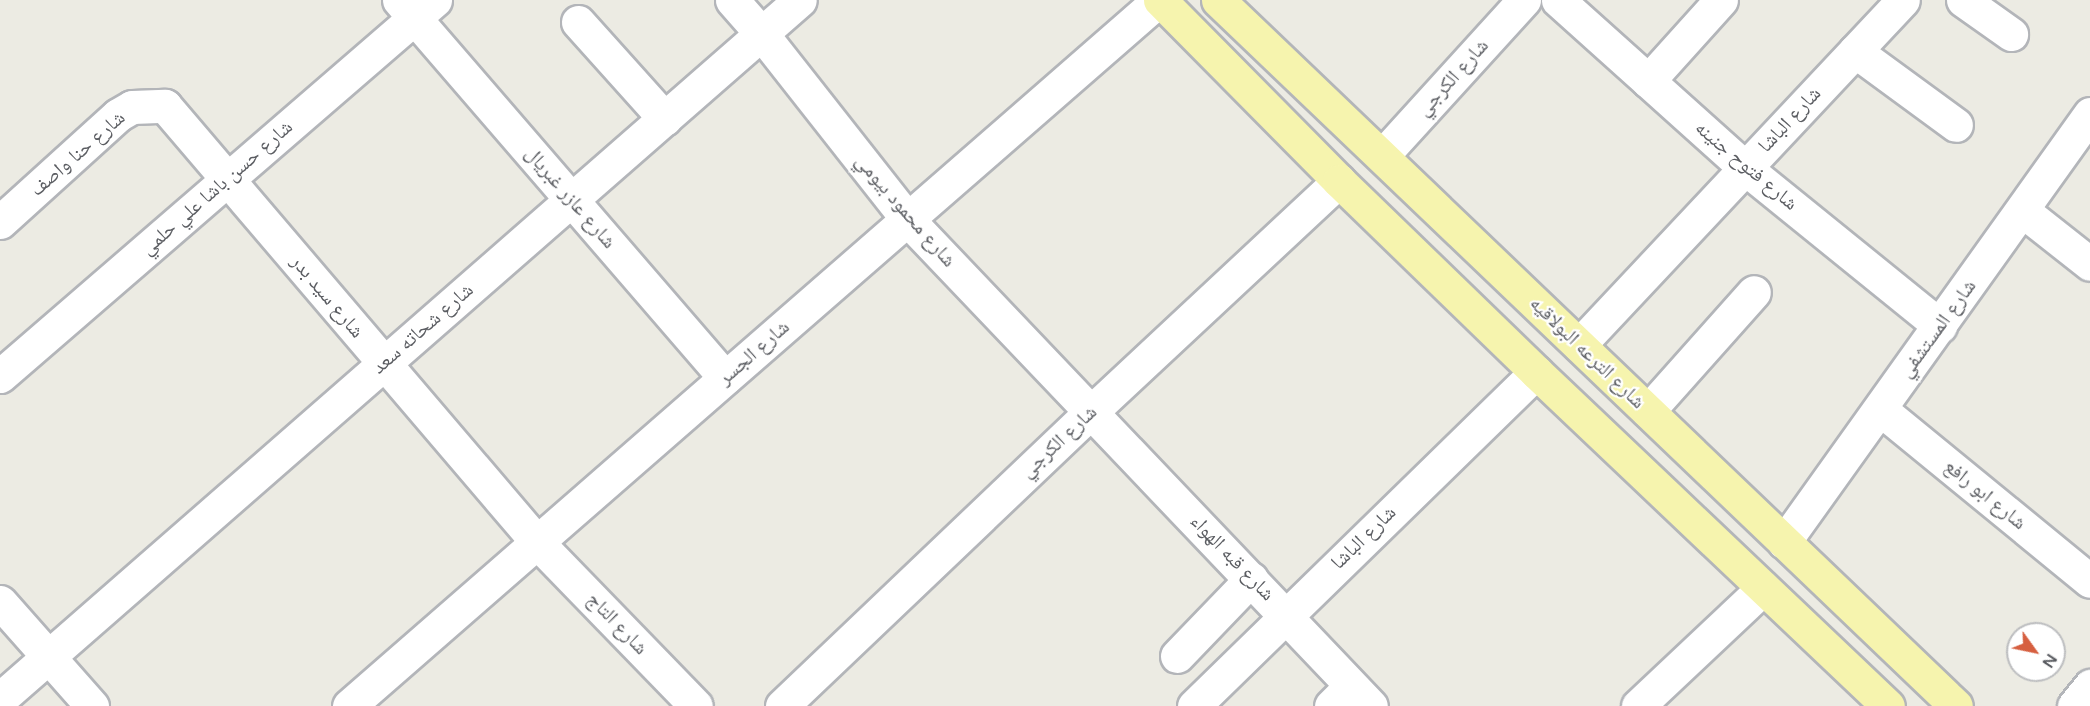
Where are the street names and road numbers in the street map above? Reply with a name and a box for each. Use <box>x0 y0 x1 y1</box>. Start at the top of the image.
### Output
street label: شارع الكرجي <box>1412 34 1494 122</box>
street label: شارع الباشا <box>1753 82 1827 158</box>
street label: شارع حنا واصف <box>26 106 130 202</box>
street label: شارع حسن باشا علي حلمي <box>136 115 298 261</box>
street label: شارع فتوح جنينه <box>1690 116 1802 216</box>
street label: شارع عازر غبريال <box>519 142 621 254</box>
street label: شارع محمود بيومي <box>849 150 961 272</box>
street label: شارع سيد بدر <box>285 251 369 343</box>
street label: شارع المستشفي <box>1894 275 1982 383</box>
street label: شارع شحاته سعد <box>367 278 479 380</box>
street label: شارع الترعه البولاقيه <box>1524 292 1650 414</box>
street label: شارع الجسر <box>713 315 795 391</box>
street label: شارع الكرجي <box>1016 401 1102 483</box>
street label: شارع ابو رافع <box>1939 455 2031 535</box>
street label: شارع الباشا <box>1326 501 1402 575</box>
street label: شارع قبه الهواء <box>1185 510 1279 606</box>
street label: شارع التاج <box>582 588 652 660</box>

